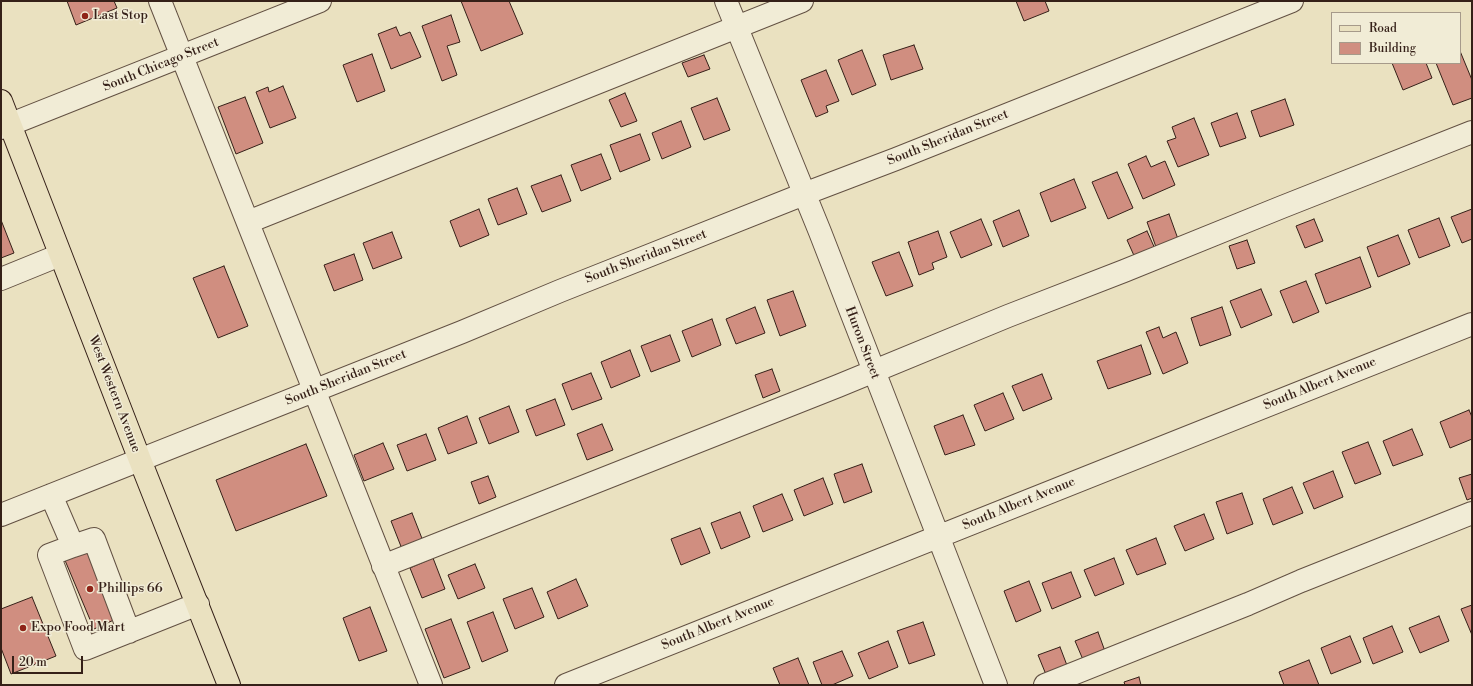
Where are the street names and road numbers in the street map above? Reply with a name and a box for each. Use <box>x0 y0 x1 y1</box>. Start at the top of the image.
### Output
street label: South Chicago Street <box>101 35 221 95</box>
street label: South Sheridan Street <box>885 107 1011 169</box>
street label: South Sheridan Street <box>583 227 709 287</box>
street label: Huron Street <box>841 305 883 381</box>
street label: West Western Avenue <box>84 333 144 455</box>
street label: South Sheridan Street <box>283 347 409 409</box>
street label: South Albert Avenue <box>1261 354 1379 414</box>
street label: South Albert Avenue <box>960 474 1078 534</box>
street label: South Albert Avenue <box>659 594 777 654</box>

